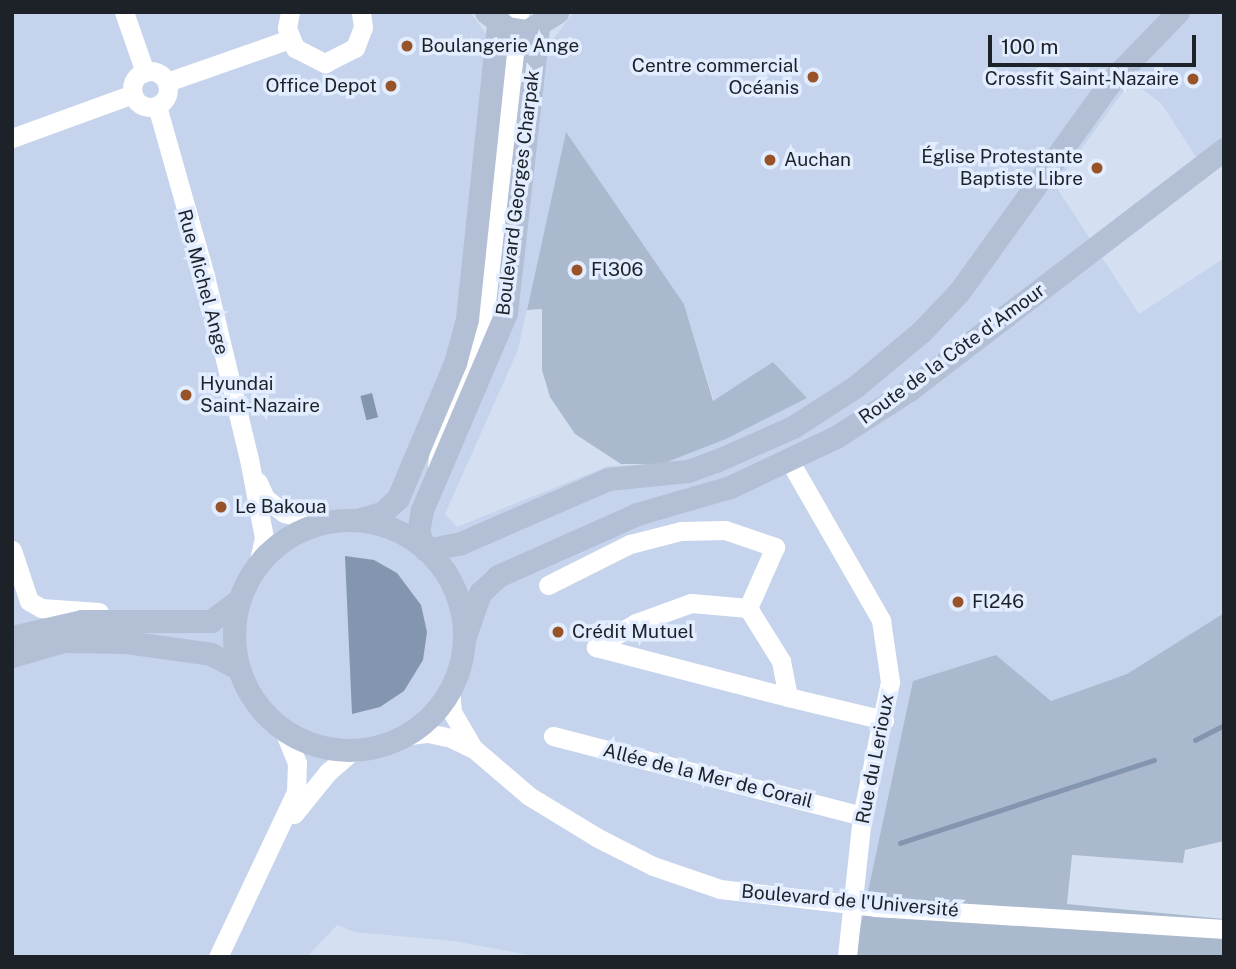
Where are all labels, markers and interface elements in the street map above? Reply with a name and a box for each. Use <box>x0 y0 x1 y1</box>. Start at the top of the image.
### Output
scale bar <box>991 21 1199 65</box>
text: 100 m <box>1001 34 1058 59</box>
place label: Boulangerie Ange <box>421 35 579 57</box>
marker: Boulangerie Ange <box>399 38 415 54</box>
place label: Centre commercial Océanis <box>632 55 799 99</box>
place label: Crossfit Saint-Nazaire <box>985 68 1179 90</box>
street label: Boulevard Georges Charpak <box>492 69 544 317</box>
marker: Centre commercial Océanis <box>805 69 821 85</box>
marker: Crossfit Saint-Nazaire <box>1185 71 1201 87</box>
place label: Office Depot <box>265 75 377 97</box>
marker: Office Depot <box>383 78 399 94</box>
place label: Église Protestante Baptiste Libre <box>921 146 1083 190</box>
place label: Auchan <box>784 149 851 171</box>
marker: Auchan <box>762 152 778 168</box>
marker: Église Protestante Baptiste Libre <box>1089 160 1105 176</box>
street label: Rue Michel Ange <box>173 207 233 357</box>
place label: Fl306 <box>591 259 643 281</box>
marker: Fl306 <box>569 262 585 278</box>
street label: Route de la Côte d'Amour <box>854 279 1050 429</box>
place label: Hyundai Saint-Nazaire <box>200 373 320 417</box>
marker: Hyundai Saint-Nazaire <box>178 387 194 403</box>
place label: Le Bakoua <box>235 496 327 518</box>
marker: Le Bakoua <box>213 499 229 515</box>
place label: Fl246 <box>972 591 1024 613</box>
marker: Fl246 <box>950 594 966 610</box>
place label: Crédit Mutuel <box>572 621 694 643</box>
marker: Crédit Mutuel <box>550 624 566 640</box>
street label: Rue du Lerioux <box>851 692 899 826</box>
street label: Allée de la Mer de Corail <box>600 739 816 813</box>
street label: Boulevard de l'Université <box>740 880 960 922</box>

